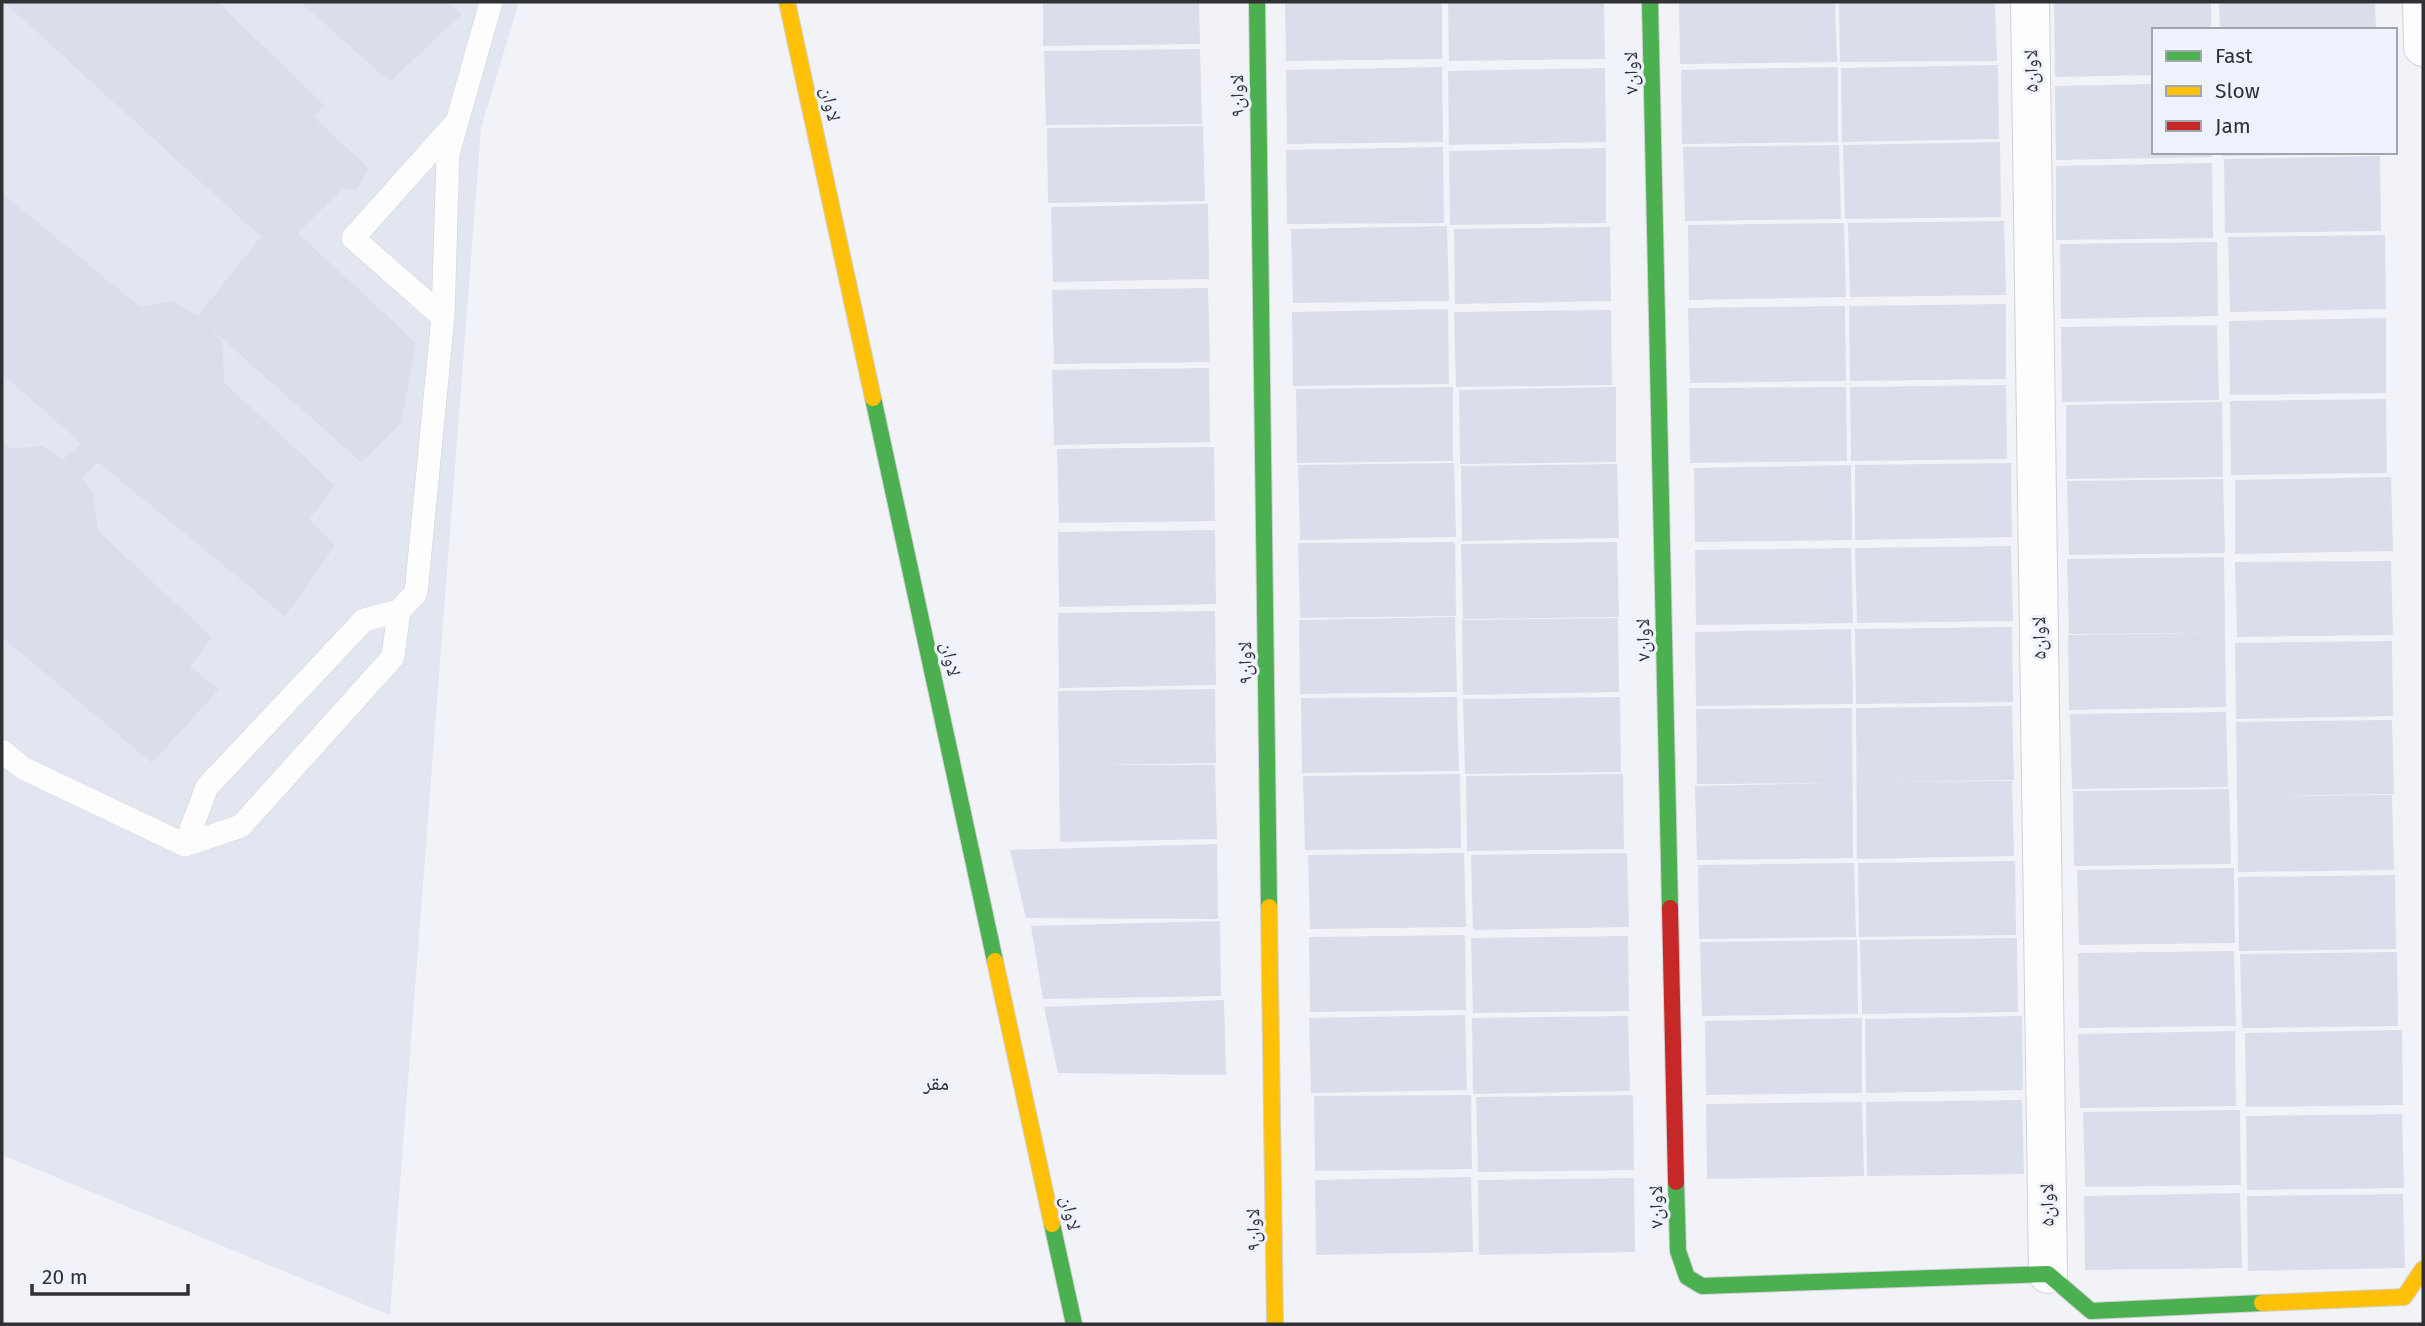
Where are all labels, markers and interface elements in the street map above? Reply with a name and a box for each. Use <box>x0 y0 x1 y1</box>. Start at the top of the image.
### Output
legend <box>2152 28 2397 154</box>
text: Fast <box>2215 43 2253 69</box>
street label: ۵لاوان <box>2019 49 2043 93</box>
street label: ۷لاوان <box>1619 51 1643 95</box>
street label: ۹لاوان <box>1225 74 1249 118</box>
text: Slow <box>2215 78 2260 104</box>
street label: لاوان <box>816 85 846 123</box>
text: Jam <box>2215 113 2251 139</box>
street label: ۵لاوان <box>2027 616 2051 660</box>
street label: ۷لاوان <box>1631 618 1655 662</box>
street label: لاوان <box>936 640 966 678</box>
street label: ۹لاوان <box>1233 641 1257 685</box>
district label: مقر <box>922 1070 949 1096</box>
street label: ۵لاوان <box>2035 1183 2059 1227</box>
street label: ۷لاوان <box>1644 1185 1668 1229</box>
street label: لاوان <box>1056 1194 1086 1232</box>
street label: ۹لاوان <box>1241 1208 1265 1252</box>
scale bar <box>32 1252 187 1296</box>
text: 20 m <box>42 1264 88 1290</box>

